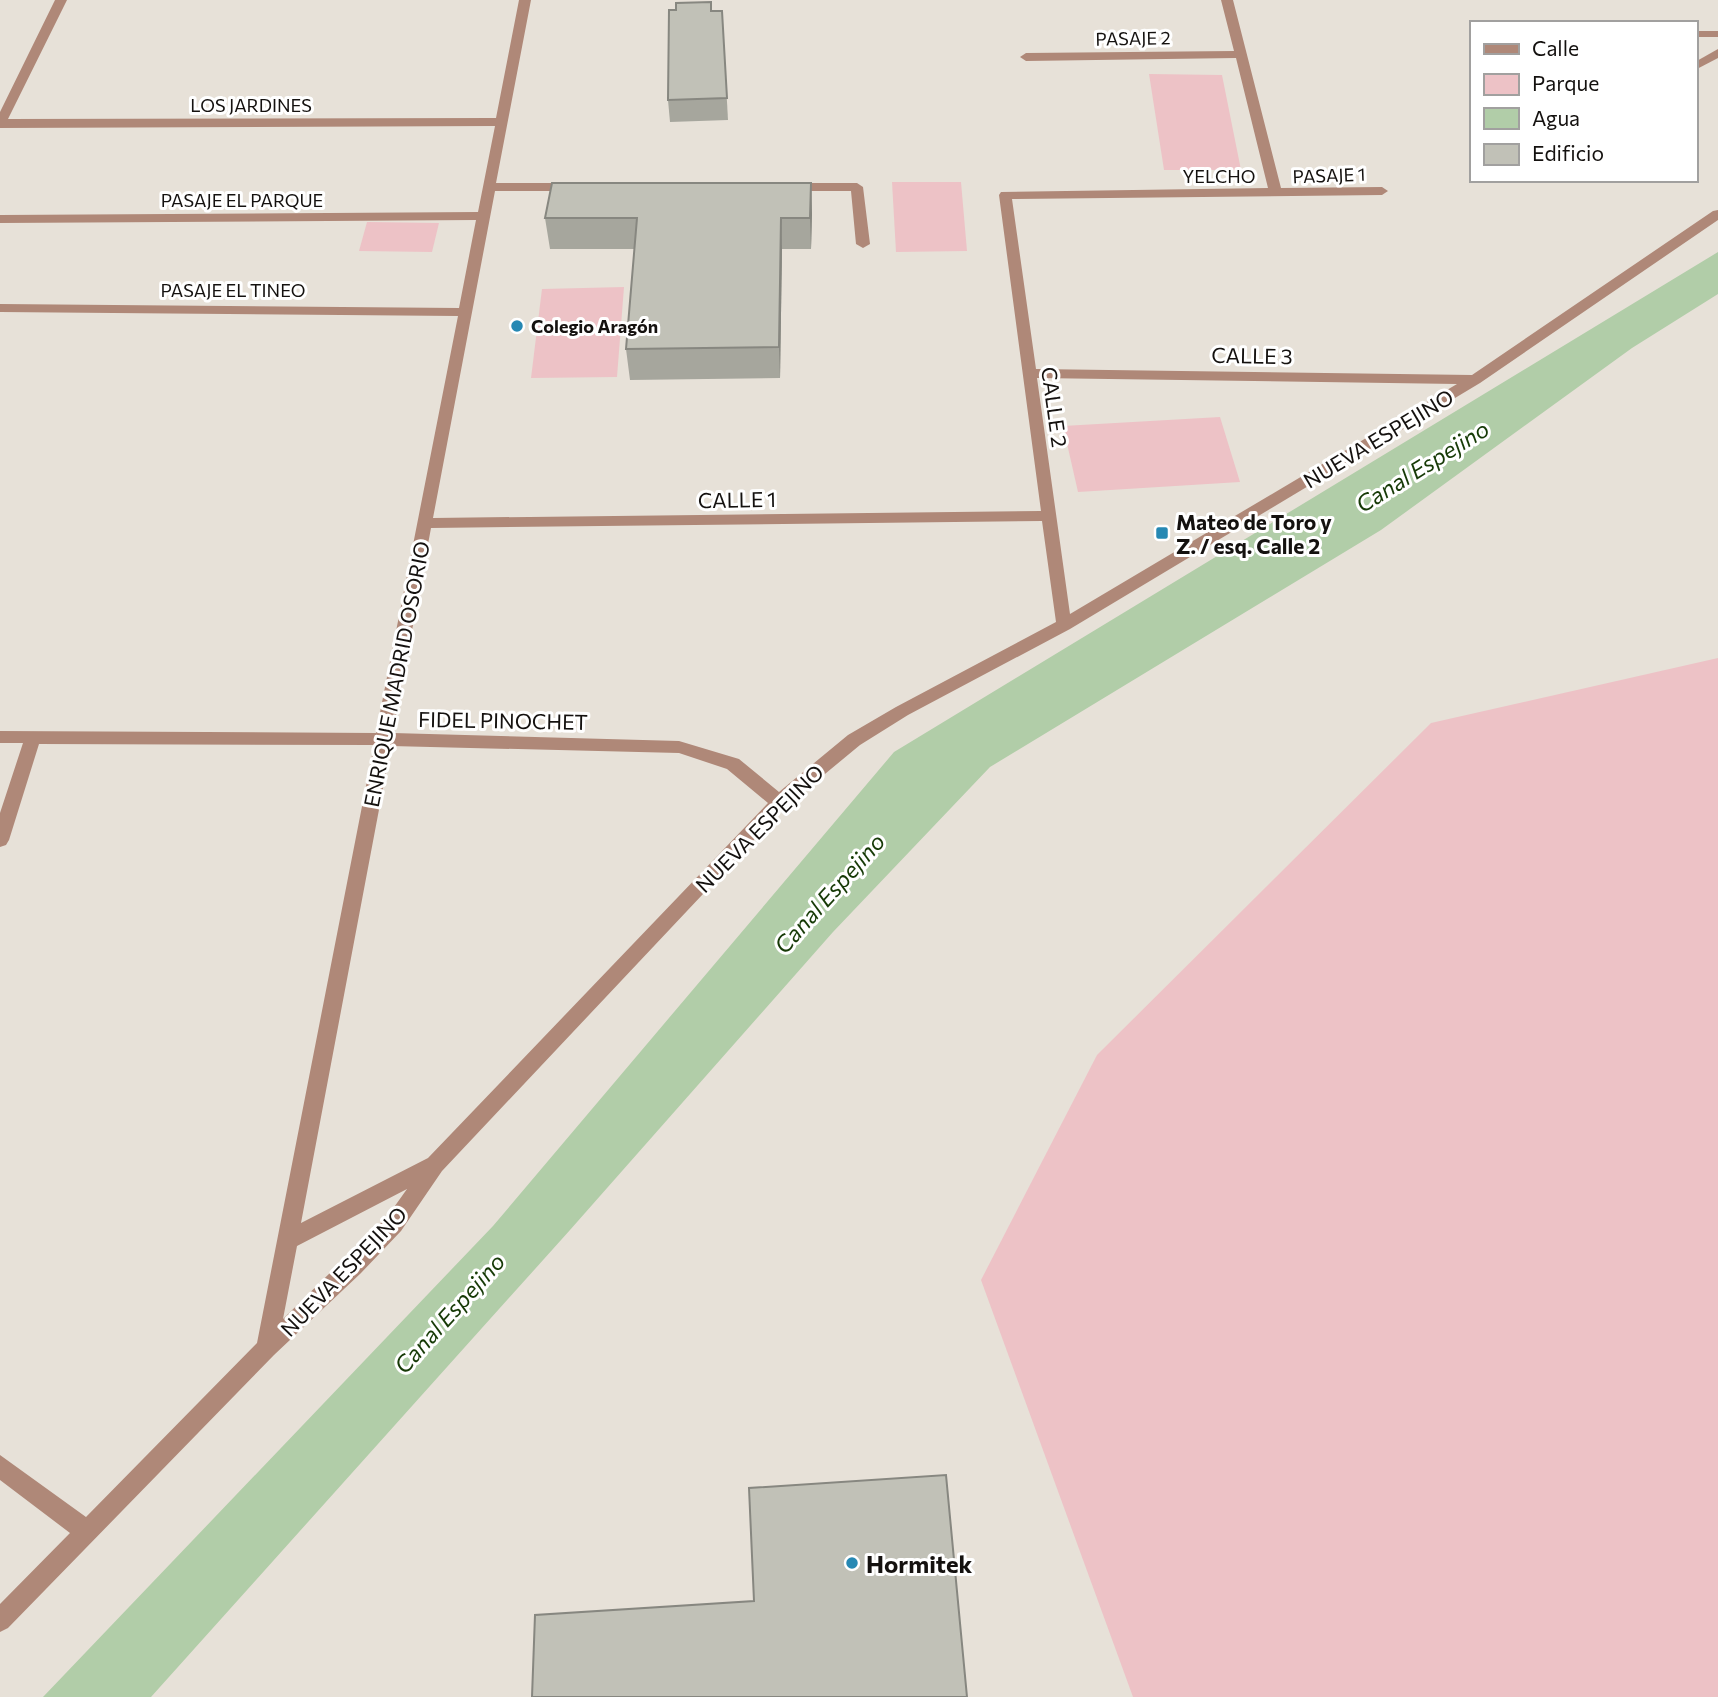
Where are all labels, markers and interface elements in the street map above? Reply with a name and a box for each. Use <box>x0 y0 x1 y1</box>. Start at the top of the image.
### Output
legend <box>1470 21 1697 182</box>
street label: PASAJE 2 <box>1095 26 1171 50</box>
text: Calle <box>1532 35 1579 60</box>
text: Parque <box>1532 70 1599 95</box>
street label: LOS JARDINES <box>190 94 312 116</box>
text: Agua <box>1532 105 1580 130</box>
text: Edificio <box>1532 140 1604 165</box>
street label: PASAJE 1 <box>1292 163 1366 187</box>
street label: YELCHO <box>1183 165 1255 187</box>
street label: PASAJE EL PARQUE <box>161 189 323 211</box>
street label: PASAJE EL TINEO <box>160 279 306 301</box>
place label: Colegio Aragón <box>531 315 658 337</box>
marker: Colegio Aragón <box>509 318 525 334</box>
street label: CALLE 3 <box>1211 342 1293 368</box>
street label: CALLE 2 <box>1037 365 1073 449</box>
street label: NUEVA ESPEJINO <box>1299 383 1457 493</box>
water label: Canal Espejino <box>1350 414 1494 518</box>
street label: CALLE 1 <box>698 486 776 512</box>
place label: Mateo de Toro y Z. / esq. Calle 2 <box>1176 509 1332 558</box>
marker: Mateo de Toro y Z. / esq. Calle 2 <box>1154 525 1170 541</box>
street label: ENRIQUE MADRID OSORIO <box>358 539 434 809</box>
street label: FIDEL PINOCHET <box>418 706 588 734</box>
street label: NUEVA ESPEJINO <box>690 759 828 897</box>
water label: Canal Espejino <box>768 827 890 959</box>
street label: NUEVA ESPEJINO <box>275 1201 411 1341</box>
water label: Canal Espejino <box>388 1247 510 1379</box>
place label: Hormitek <box>866 1549 973 1578</box>
marker: Hormitek <box>844 1555 860 1571</box>

